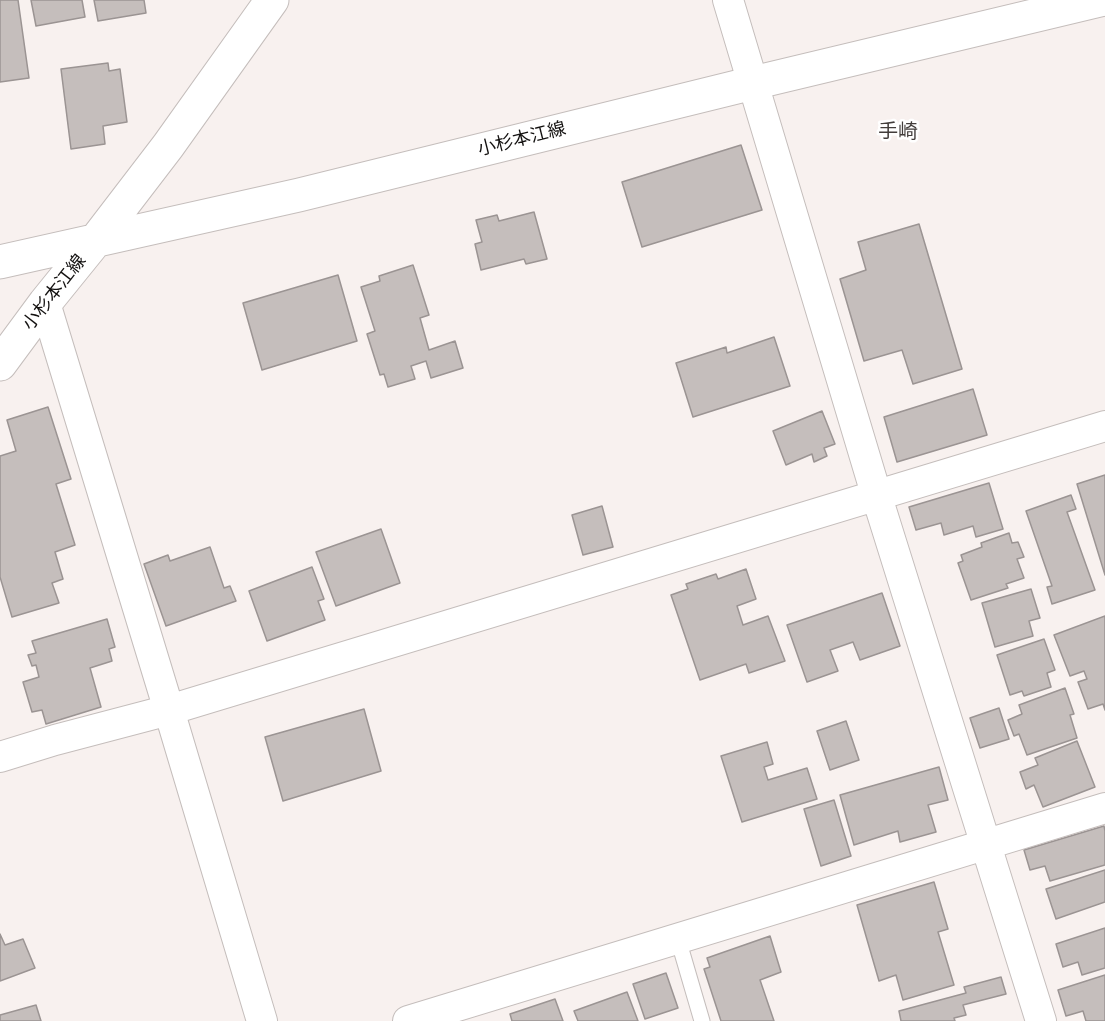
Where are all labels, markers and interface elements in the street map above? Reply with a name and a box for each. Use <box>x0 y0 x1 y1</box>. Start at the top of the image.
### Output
street label: 小杉本江線 <box>476 119 568 161</box>
district label: 手崎 <box>878 121 918 145</box>
street label: 小杉本江線 <box>19 251 91 335</box>

